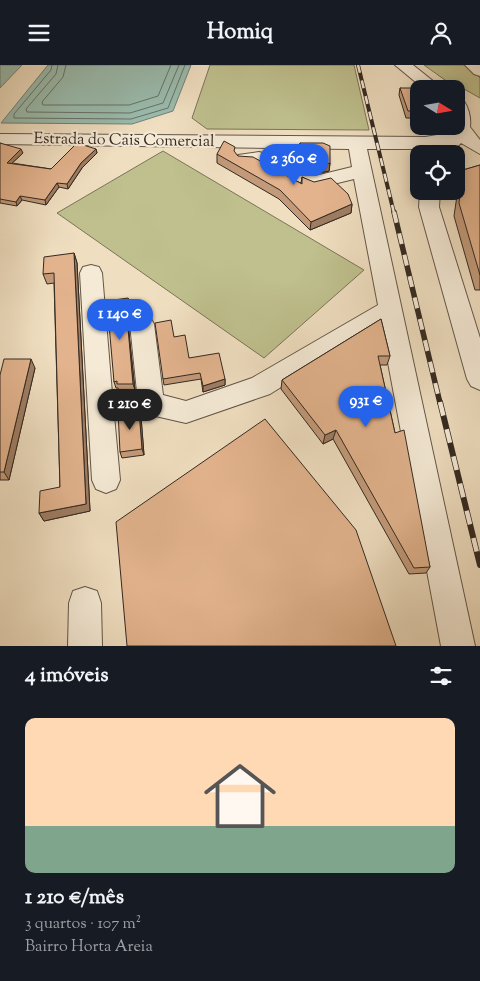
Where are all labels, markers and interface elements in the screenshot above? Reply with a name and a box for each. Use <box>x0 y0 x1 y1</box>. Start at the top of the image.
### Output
text: Homiq <box>207 17 273 49</box>
icon: menu <box>25 19 53 47</box>
icon: person <box>427 19 455 47</box>
north arrow <box>410 80 465 135</box>
map controls <box>410 80 465 200</box>
street label: Estrada do Cais Comercial <box>33 128 215 154</box>
pin: 2 360 € <box>248 143 340 186</box>
button: locate <box>410 145 465 200</box>
text: 2 360 € <box>271 148 317 171</box>
pin: 1 140 € <box>74 299 166 341</box>
text: 1 140 € <box>98 303 142 326</box>
pin: 931 € <box>331 385 401 428</box>
pin: 1 210 € <box>84 389 176 431</box>
text: 931 € <box>350 390 382 413</box>
text: 1 210 € <box>108 393 152 416</box>
text: 4 imóveis <box>25 661 108 691</box>
icon: filters <box>427 662 455 690</box>
icon: home <box>195 751 285 841</box>
text: 1 210 €/mês <box>25 883 124 913</box>
text: 3 quartos · 107 m² <box>25 913 141 936</box>
text: Bairro Horta Areia <box>25 936 153 959</box>

